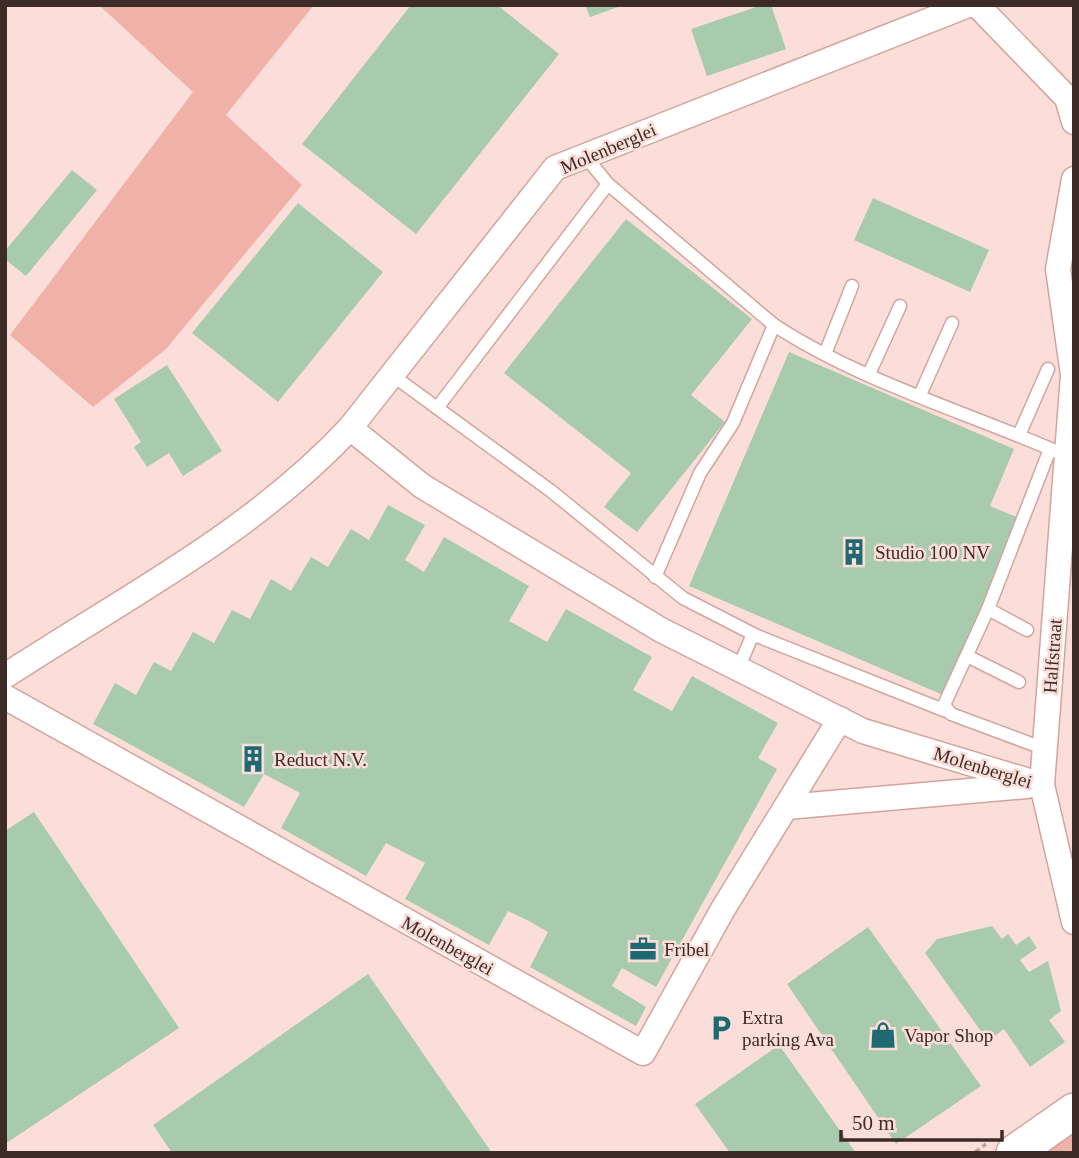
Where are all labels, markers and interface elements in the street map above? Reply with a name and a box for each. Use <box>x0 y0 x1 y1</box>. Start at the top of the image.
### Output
street label: Molenberglei <box>557 119 659 178</box>
building icon: Studio 100 NV <box>839 537 869 567</box>
place label: Studio 100 NV <box>875 542 990 563</box>
street label: Halfstraat <box>1039 617 1066 694</box>
street label: Molenberglei <box>931 743 1035 792</box>
building icon: Reduct N.V. <box>238 744 268 774</box>
place label: Reduct N.V. <box>274 749 367 770</box>
street label: Molenberglei <box>398 912 497 979</box>
office icon: Fribel <box>628 934 658 964</box>
place label: Fribel <box>664 939 709 960</box>
place label: Extra parking Ava <box>742 1007 835 1050</box>
parking icon: Extra parking Ava <box>706 1013 736 1043</box>
shop icon: Vapor Shop <box>868 1020 898 1050</box>
place label: Vapor Shop <box>904 1025 993 1046</box>
scale bar <box>841 1098 1002 1142</box>
text: 50 m <box>852 1111 895 1135</box>

